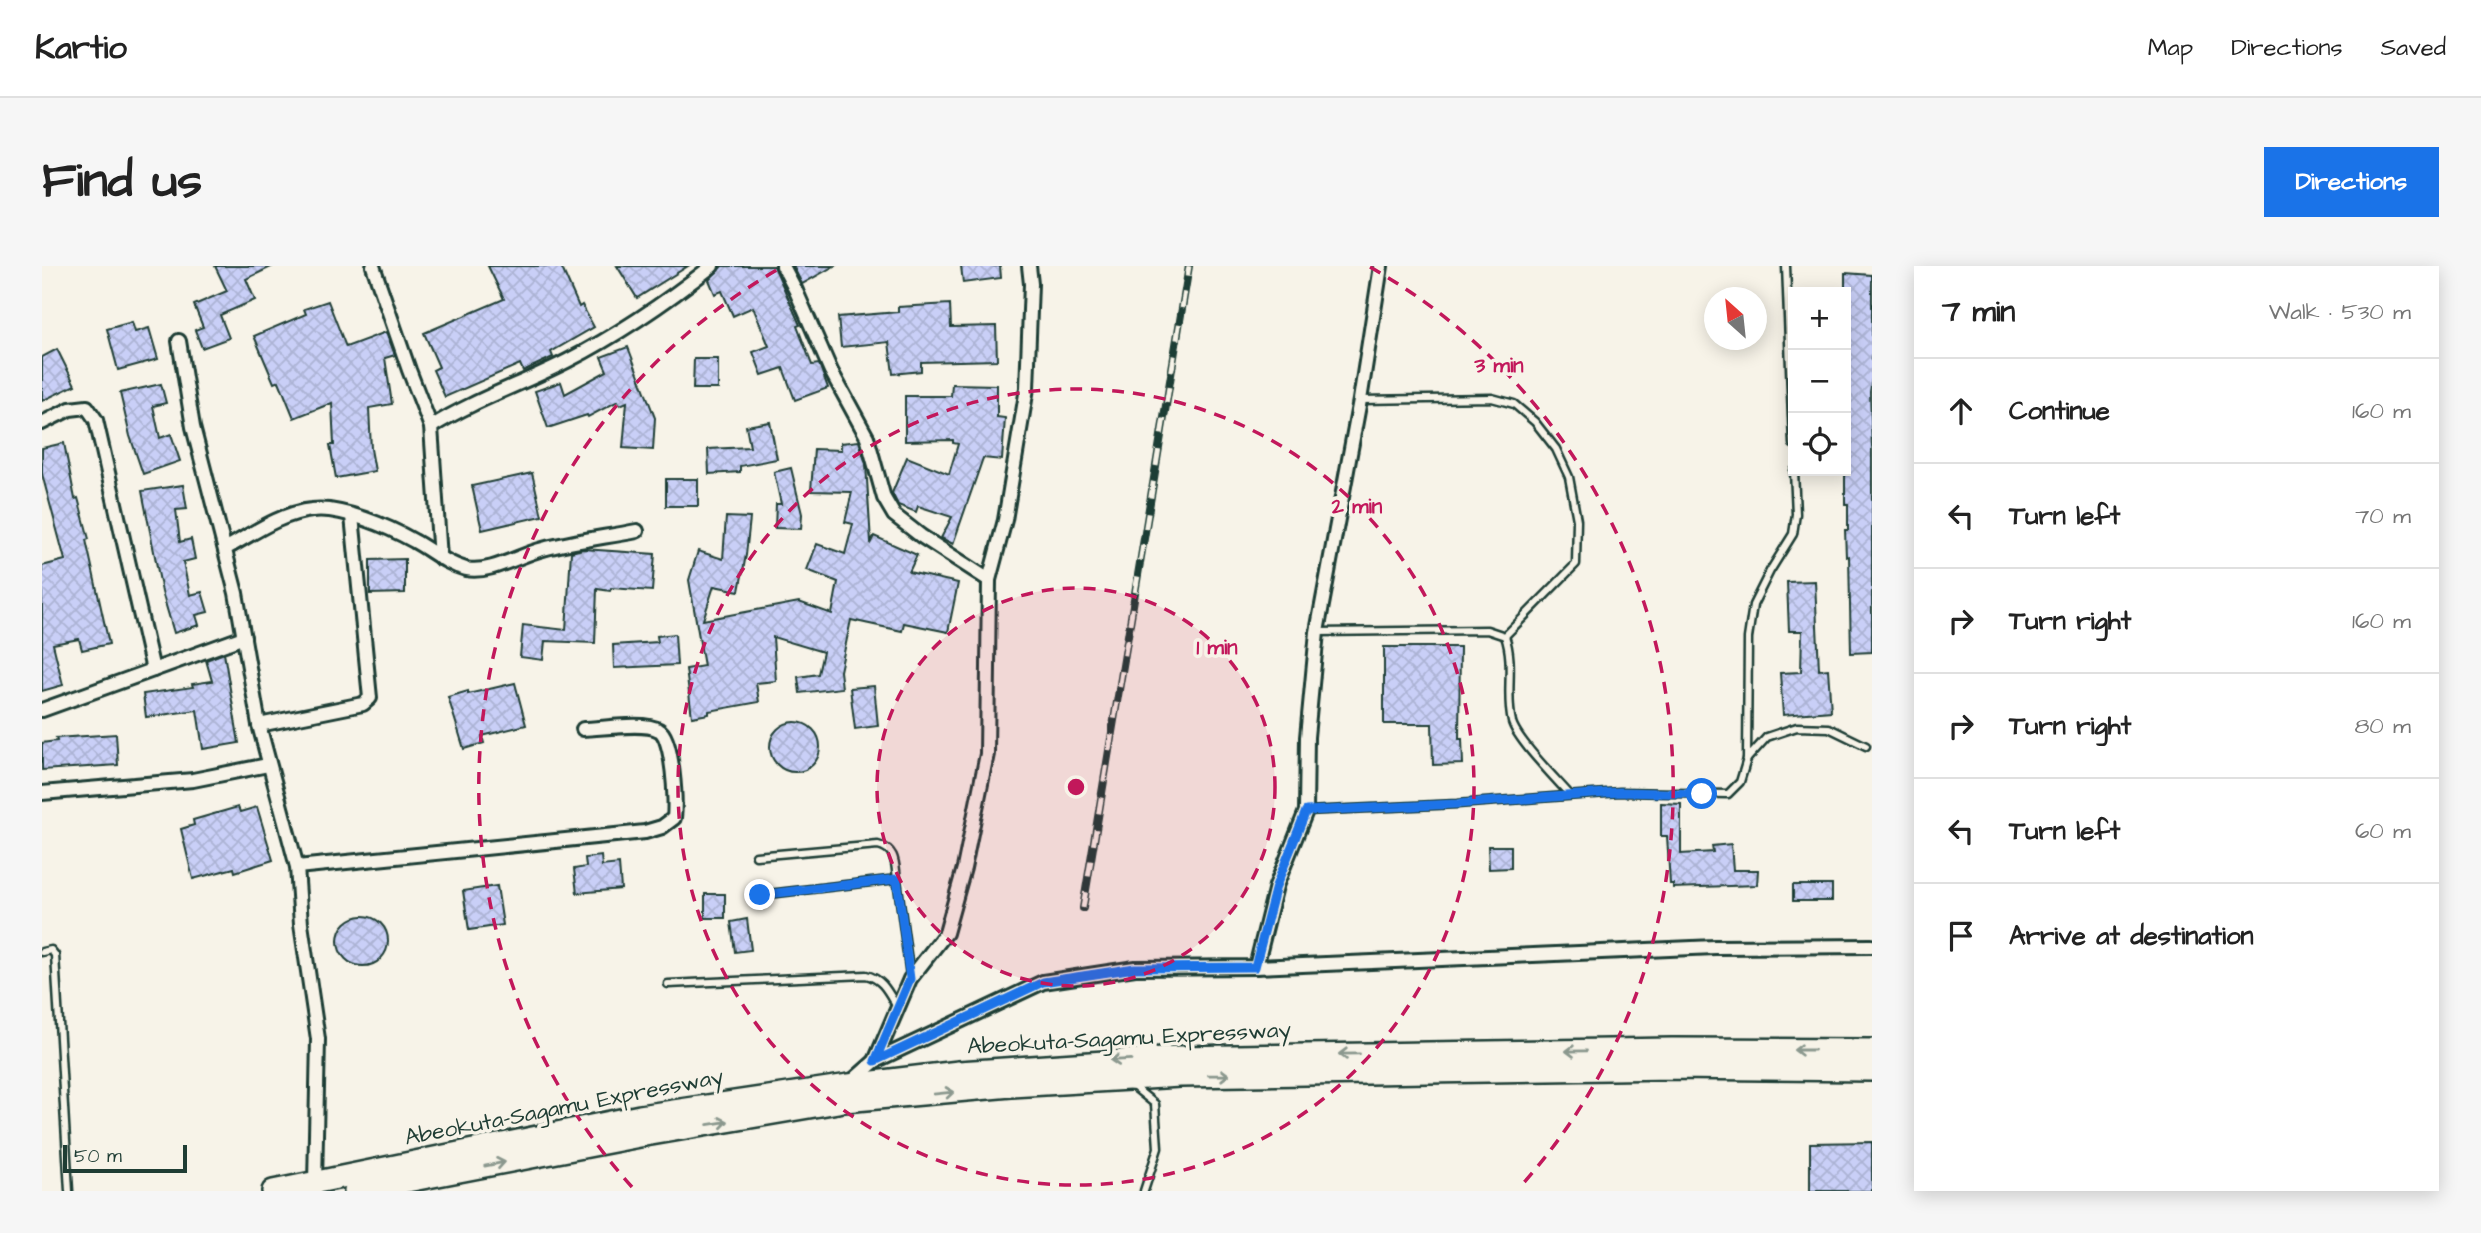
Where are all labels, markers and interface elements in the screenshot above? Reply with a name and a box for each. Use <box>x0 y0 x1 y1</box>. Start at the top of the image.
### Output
text: Kartio <box>35 25 127 71</box>
text: Map <box>2148 31 2193 65</box>
text: Directions <box>2231 31 2343 65</box>
text: Saved <box>2381 31 2446 65</box>
button: Directions <box>2264 147 2439 217</box>
text: Find us <box>42 148 202 216</box>
north arrow <box>1704 287 1767 350</box>
map controls <box>1788 287 1851 476</box>
button: + <box>1788 287 1851 350</box>
text: 7 min <box>1942 291 2015 333</box>
text: Walk · 530 m <box>2269 296 2411 328</box>
button: − <box>1788 350 1851 413</box>
text: 3 min <box>1473 351 1524 380</box>
icon: ahead <box>1942 392 1980 430</box>
text: Continue <box>2009 393 2110 429</box>
text: 160 m <box>2352 395 2411 427</box>
button: locate <box>1788 413 1851 476</box>
text: 2 min <box>1331 492 1383 521</box>
icon: left <box>1942 497 1980 535</box>
text: Turn left <box>2009 498 2120 534</box>
text: 70 m <box>2355 500 2411 532</box>
icon: right <box>1942 602 1980 640</box>
text: Turn right <box>2009 603 2131 639</box>
text: 160 m <box>2352 605 2411 637</box>
text: 1 min <box>1196 633 1238 662</box>
icon: right <box>1942 707 1980 745</box>
text: Turn right <box>2009 708 2131 744</box>
text: 80 m <box>2354 710 2411 742</box>
centre of rings <box>1064 775 1088 799</box>
route start <box>1686 778 1717 809</box>
icon: left <box>1942 812 1980 850</box>
text: Turn left <box>2009 813 2120 849</box>
text: 60 m <box>2355 815 2411 847</box>
route end <box>744 879 775 910</box>
icon: arrive <box>1942 917 1980 955</box>
text: Arrive at destination <box>2009 918 2254 954</box>
street label: Abeokuta-Sagamu Expressway <box>966 1014 1292 1063</box>
one-way arrow <box>1793 1043 1816 1057</box>
one-way arrow <box>1565 1044 1588 1058</box>
one-way arrow <box>1338 1048 1361 1061</box>
one-way arrow <box>1110 1054 1133 1067</box>
street label: Abeokuta-Sagamu Expressway <box>402 1060 727 1155</box>
one-way arrow <box>1208 1069 1231 1082</box>
one-way arrow <box>932 1086 954 1099</box>
one-way arrow <box>706 1116 729 1129</box>
scale bar <box>63 1142 187 1174</box>
text: 50 m <box>74 1143 122 1170</box>
one-way arrow <box>483 1157 505 1171</box>

